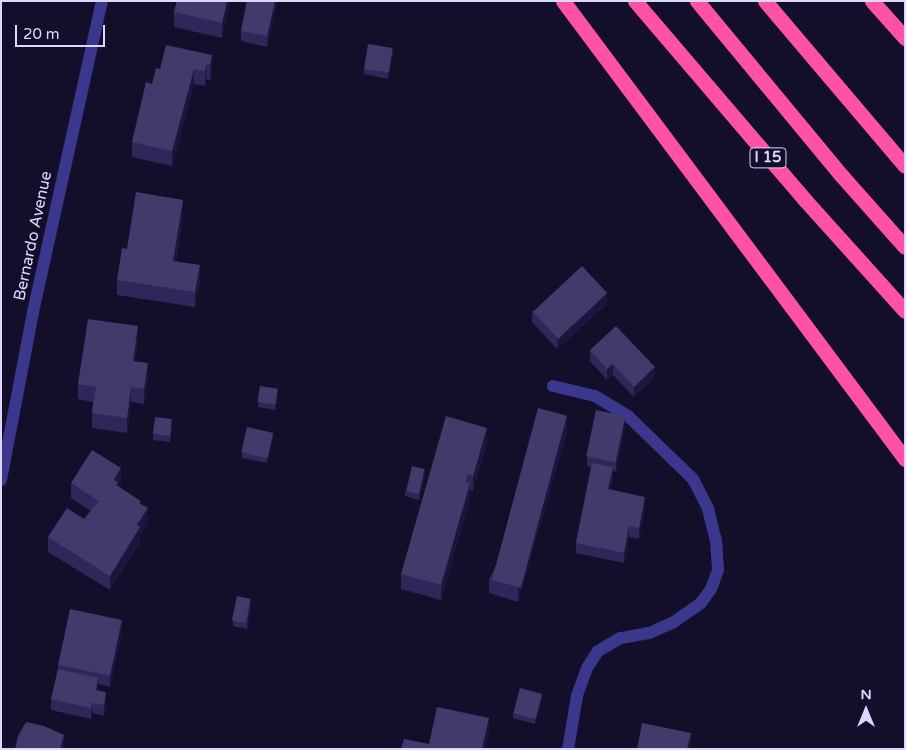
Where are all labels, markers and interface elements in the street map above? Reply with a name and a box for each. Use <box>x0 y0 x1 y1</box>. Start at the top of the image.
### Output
scale bar <box>18 15 108 47</box>
text: 20 m <box>23 25 60 43</box>
road number: I 15 <box>749 146 787 170</box>
street label: Bernardo Avenue <box>10 169 56 303</box>
north arrow <box>841 685 891 735</box>
text: N <box>860 686 872 703</box>

